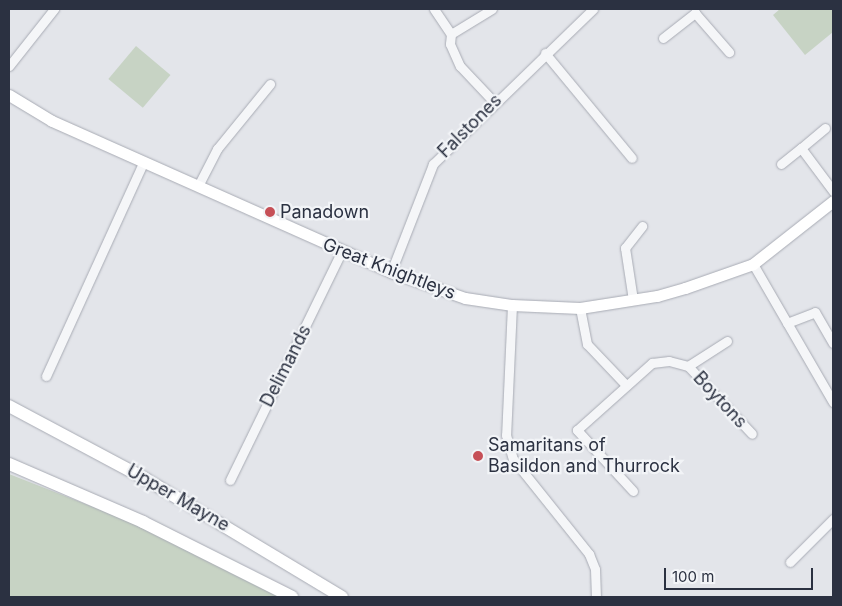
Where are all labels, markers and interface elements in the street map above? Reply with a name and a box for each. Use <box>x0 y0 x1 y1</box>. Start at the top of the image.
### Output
street label: Falstones <box>434 90 506 162</box>
place label: Panadown <box>280 201 369 223</box>
marker: Panadown <box>264 206 276 218</box>
street label: Great Knightleys <box>320 234 458 304</box>
street label: Delimands <box>256 321 316 411</box>
street label: Boytons <box>688 367 752 433</box>
place label: Samaritans of Basildon and Thurrock <box>488 435 680 478</box>
marker: Samaritans of Basildon and Thurrock <box>472 450 484 462</box>
street label: Upper Mayne <box>123 460 233 536</box>
scale bar <box>667 558 816 590</box>
text: 100 m <box>672 567 714 586</box>

